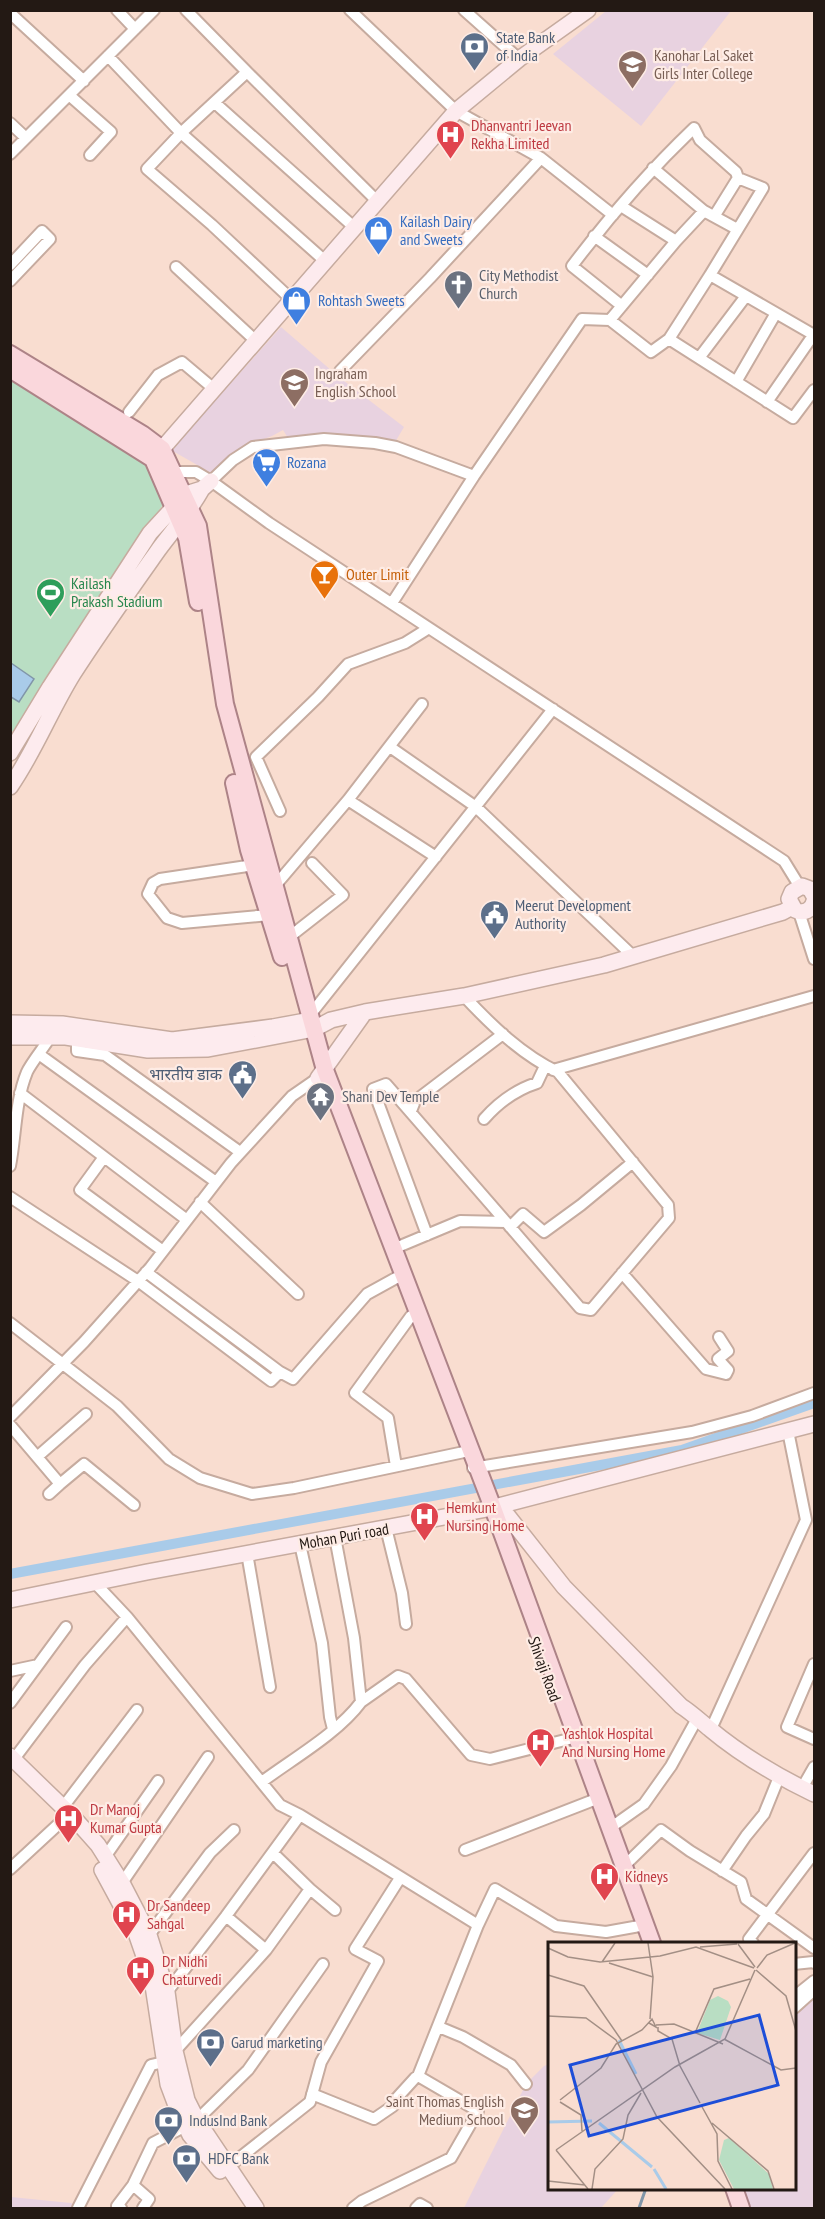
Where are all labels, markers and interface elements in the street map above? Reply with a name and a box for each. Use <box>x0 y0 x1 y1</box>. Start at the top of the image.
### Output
place label: State Bank of India <box>496 27 556 65</box>
bank icon: State Bank of India <box>459 30 491 72</box>
place label: Kanohar Lal Saket Girls Inter College <box>654 45 754 83</box>
school or university icon: Kanohar Lal Saket Girls Inter College <box>617 48 649 90</box>
place label: Dhanvantri Jeevan Rekha Limited <box>471 115 571 153</box>
hospital icon: Dhanvantri Jeevan Rekha Limited <box>434 118 466 160</box>
place label: Kailash Dairy and Sweets <box>400 211 472 249</box>
shop icon: Kailash Dairy and Sweets <box>363 214 395 256</box>
place label: City Methodist Church <box>479 265 559 303</box>
church icon: City Methodist Church <box>442 268 474 310</box>
shop icon: Rohtash Sweets <box>281 284 313 326</box>
place label: Rohtash Sweets <box>318 290 405 310</box>
place label: Ingraham English School <box>315 363 396 401</box>
school or university icon: Ingraham English School <box>278 366 310 408</box>
supermarket icon: Rozana <box>250 446 282 488</box>
place label: Rozana <box>287 452 326 472</box>
bar icon: Outer Limit <box>309 558 341 600</box>
place label: Outer Limit <box>346 564 409 584</box>
place label: Kailash Prakash Stadium <box>71 573 162 611</box>
sports icon: Kailash Prakash Stadium <box>34 576 66 618</box>
place label: Meerut Development Authority <box>515 895 632 933</box>
public building icon: Meerut Development Authority <box>478 898 510 940</box>
public building icon: भारतीय डाक <box>227 1058 259 1100</box>
place label: भारतीय डाक <box>149 1064 223 1084</box>
temple icon: Shani Dev Temple <box>305 1080 337 1122</box>
place label: Shani Dev Temple <box>342 1086 439 1106</box>
place label: Hemkunt Nursing Home <box>446 1497 525 1535</box>
hospital icon: Hemkunt Nursing Home <box>409 1500 441 1542</box>
street label: Mohan Puri road <box>298 1518 390 1554</box>
street label: Shivaji Road <box>524 1634 566 1704</box>
place label: Yashlok Hospital And Nursing Home <box>562 1723 666 1761</box>
hospital icon: Yashlok Hospital And Nursing Home <box>525 1726 557 1768</box>
place label: Dr Manoj Kumar Gupta <box>90 1799 162 1837</box>
hospital icon: Dr Manoj Kumar Gupta <box>53 1802 85 1844</box>
hospital icon: Kidneys <box>588 1860 620 1902</box>
place label: Kidneys <box>625 1866 668 1886</box>
place label: Dr Sandeep Sahgal <box>147 1895 210 1933</box>
hospital icon: Dr Sandeep Sahgal <box>110 1898 142 1940</box>
inset map <box>548 1942 795 2189</box>
place label: Dr Nidhi Chaturvedi <box>162 1951 222 1989</box>
hospital icon: Dr Nidhi Chaturvedi <box>125 1954 157 1996</box>
bank icon: Garud marketing <box>194 2026 226 2068</box>
place label: Garud marketing <box>231 2032 323 2052</box>
place label: Saint Thomas English Medium School <box>386 2091 504 2129</box>
school or university icon: Saint Thomas English Medium School <box>509 2094 541 2136</box>
bank icon: IndusInd Bank <box>152 2104 184 2146</box>
place label: IndusInd Bank <box>189 2110 268 2130</box>
bank icon: HDFC Bank <box>171 2142 203 2184</box>
place label: HDFC Bank <box>208 2148 270 2168</box>

